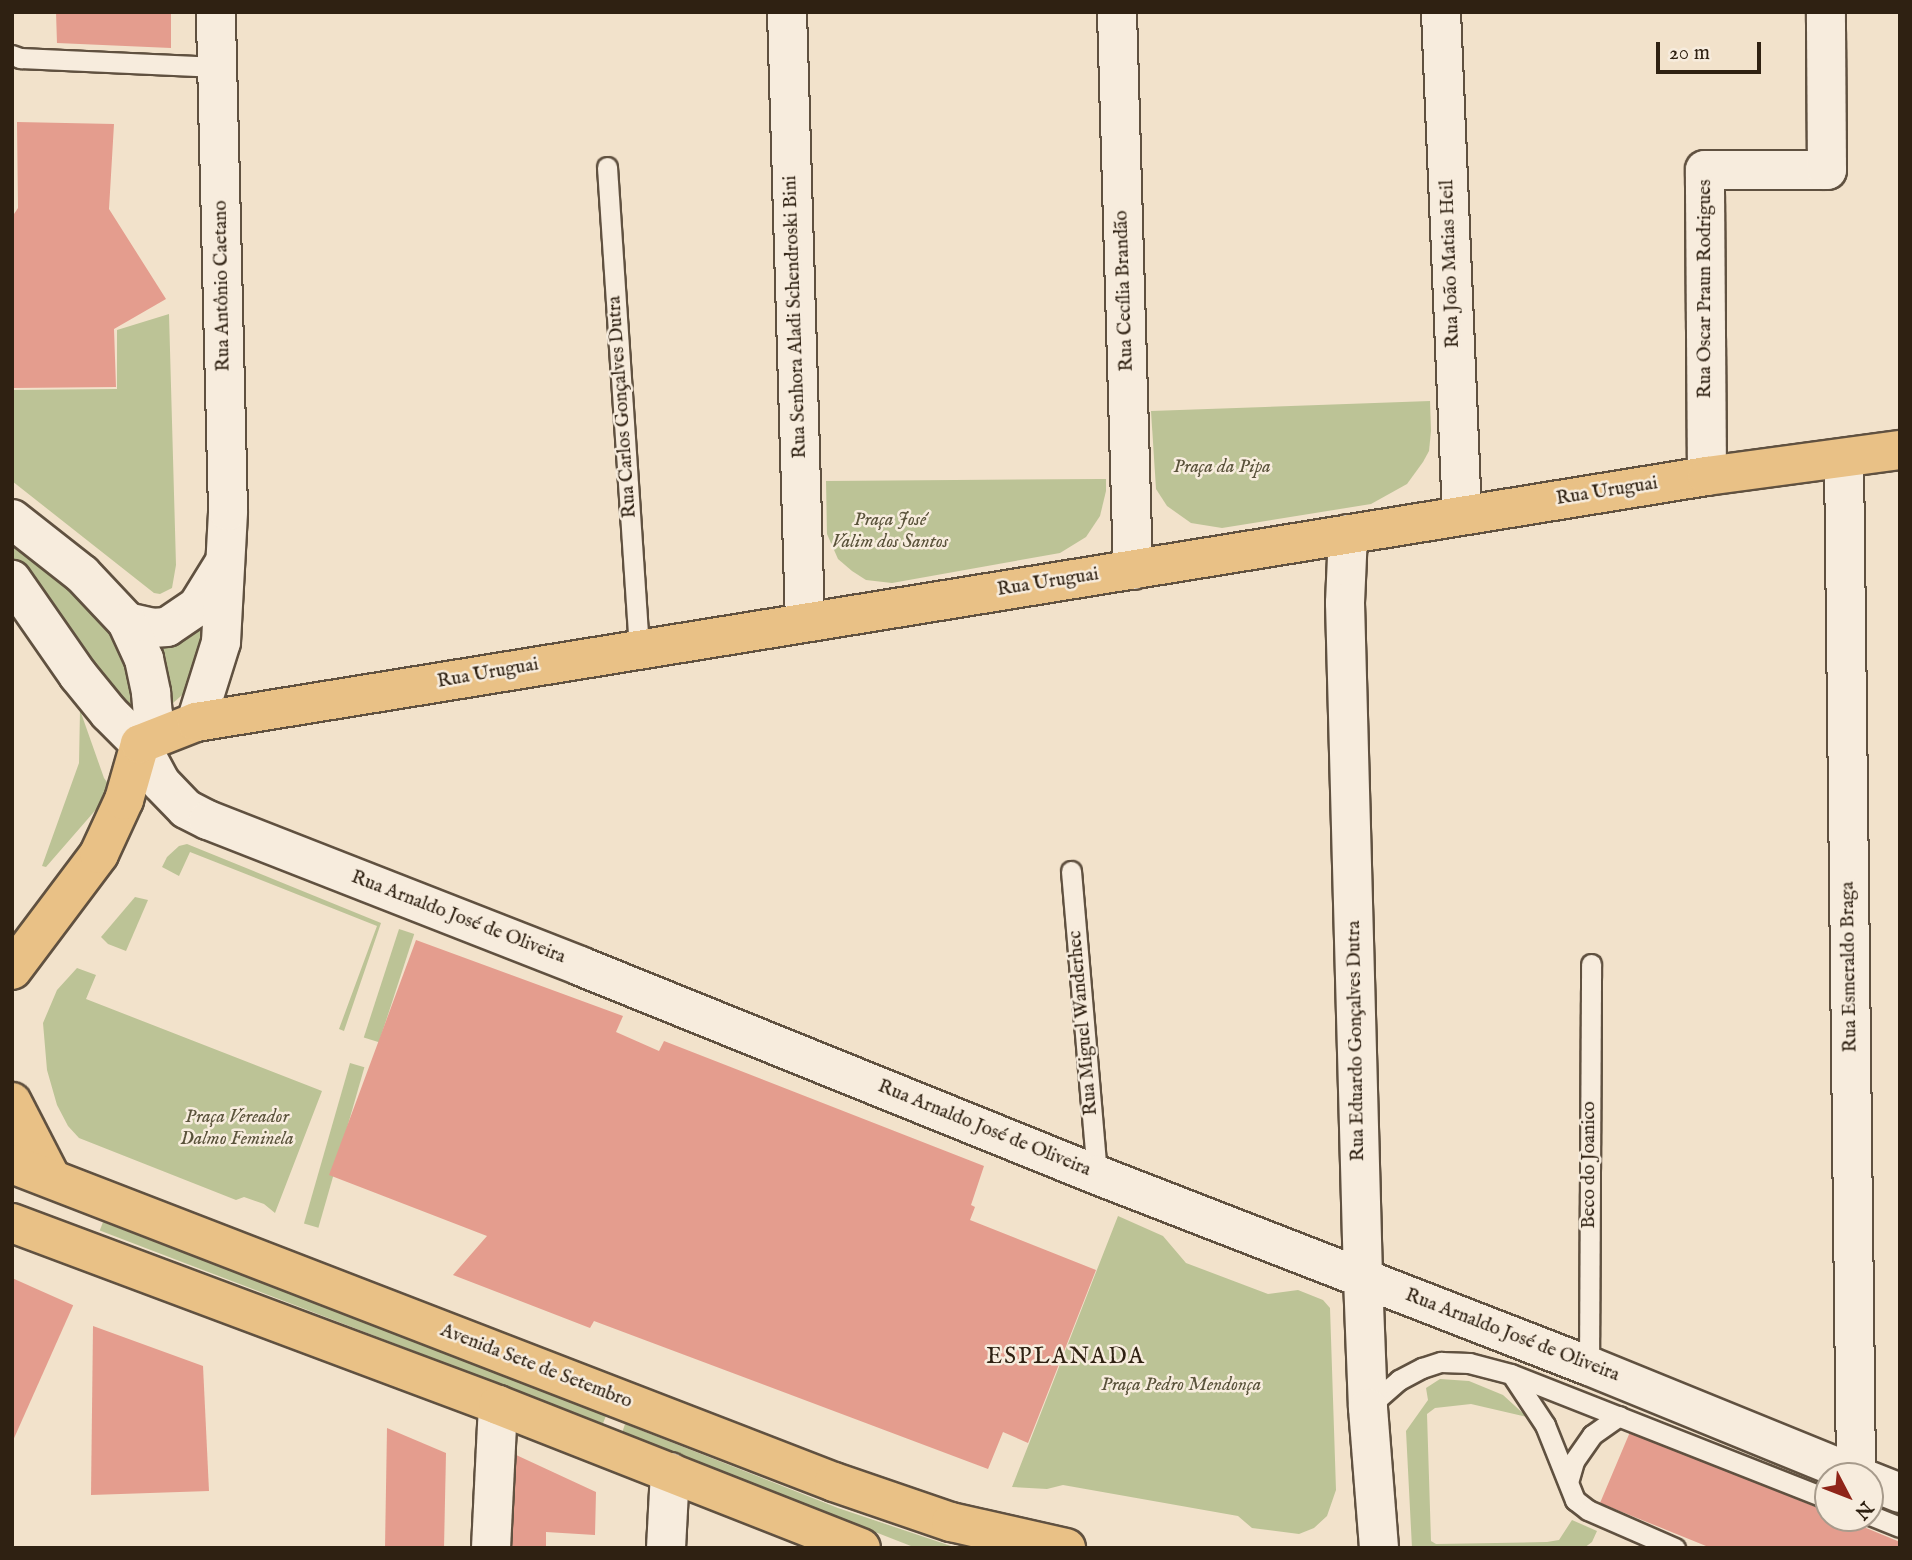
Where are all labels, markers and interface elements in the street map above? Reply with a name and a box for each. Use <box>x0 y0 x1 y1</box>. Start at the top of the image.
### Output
scale bar <box>1660 28 1765 72</box>
text: 20 m <box>1669 40 1710 67</box>
street label: Rua Senhora Aladi Schendroski Bini <box>780 175 812 459</box>
street label: Rua João Matias Heil <box>1437 179 1465 349</box>
street label: Rua Oscar Praun Rodrigues <box>1695 179 1717 399</box>
street label: Rua Antônio Caetano <box>210 200 236 372</box>
street label: Rua Cecília Brandão <box>1111 210 1139 372</box>
street label: Rua Carlos Gonçalves Dutra <box>604 295 642 519</box>
park label: Praça da Pipa <box>1173 457 1271 479</box>
street label: Rua Uruguai <box>1555 473 1659 511</box>
park label: Praça José Valim dos Santos <box>832 510 948 554</box>
street label: Rua Uruguai <box>996 564 1100 602</box>
street label: Rua Uruguai <box>436 654 540 694</box>
street label: Rua Arnaldo José de Oliveira <box>348 867 568 969</box>
street label: Rua Esmeraldo Braga <box>1837 881 1863 1053</box>
street label: Rua Eduardo Gonçalves Dutra <box>1344 920 1370 1162</box>
street label: Rua Miguel Wanderhec <box>1065 930 1103 1116</box>
street label: Rua Arnaldo José de Oliveira <box>874 1076 1094 1182</box>
street label: Beco do Joanico <box>1579 1101 1601 1229</box>
park label: Praça Vereador Dalmo Feminela <box>180 1107 294 1151</box>
street label: Rua Arnaldo José de Oliveira <box>1402 1285 1622 1387</box>
street label: Avenida Sete de Setembro <box>437 1320 635 1414</box>
district label: ESPLANADA <box>987 1343 1145 1371</box>
park label: Praça Pedro Mendonça <box>1101 1375 1261 1397</box>
north arrow <box>1814 1462 1884 1532</box>
text: N <box>1849 1496 1878 1524</box>

